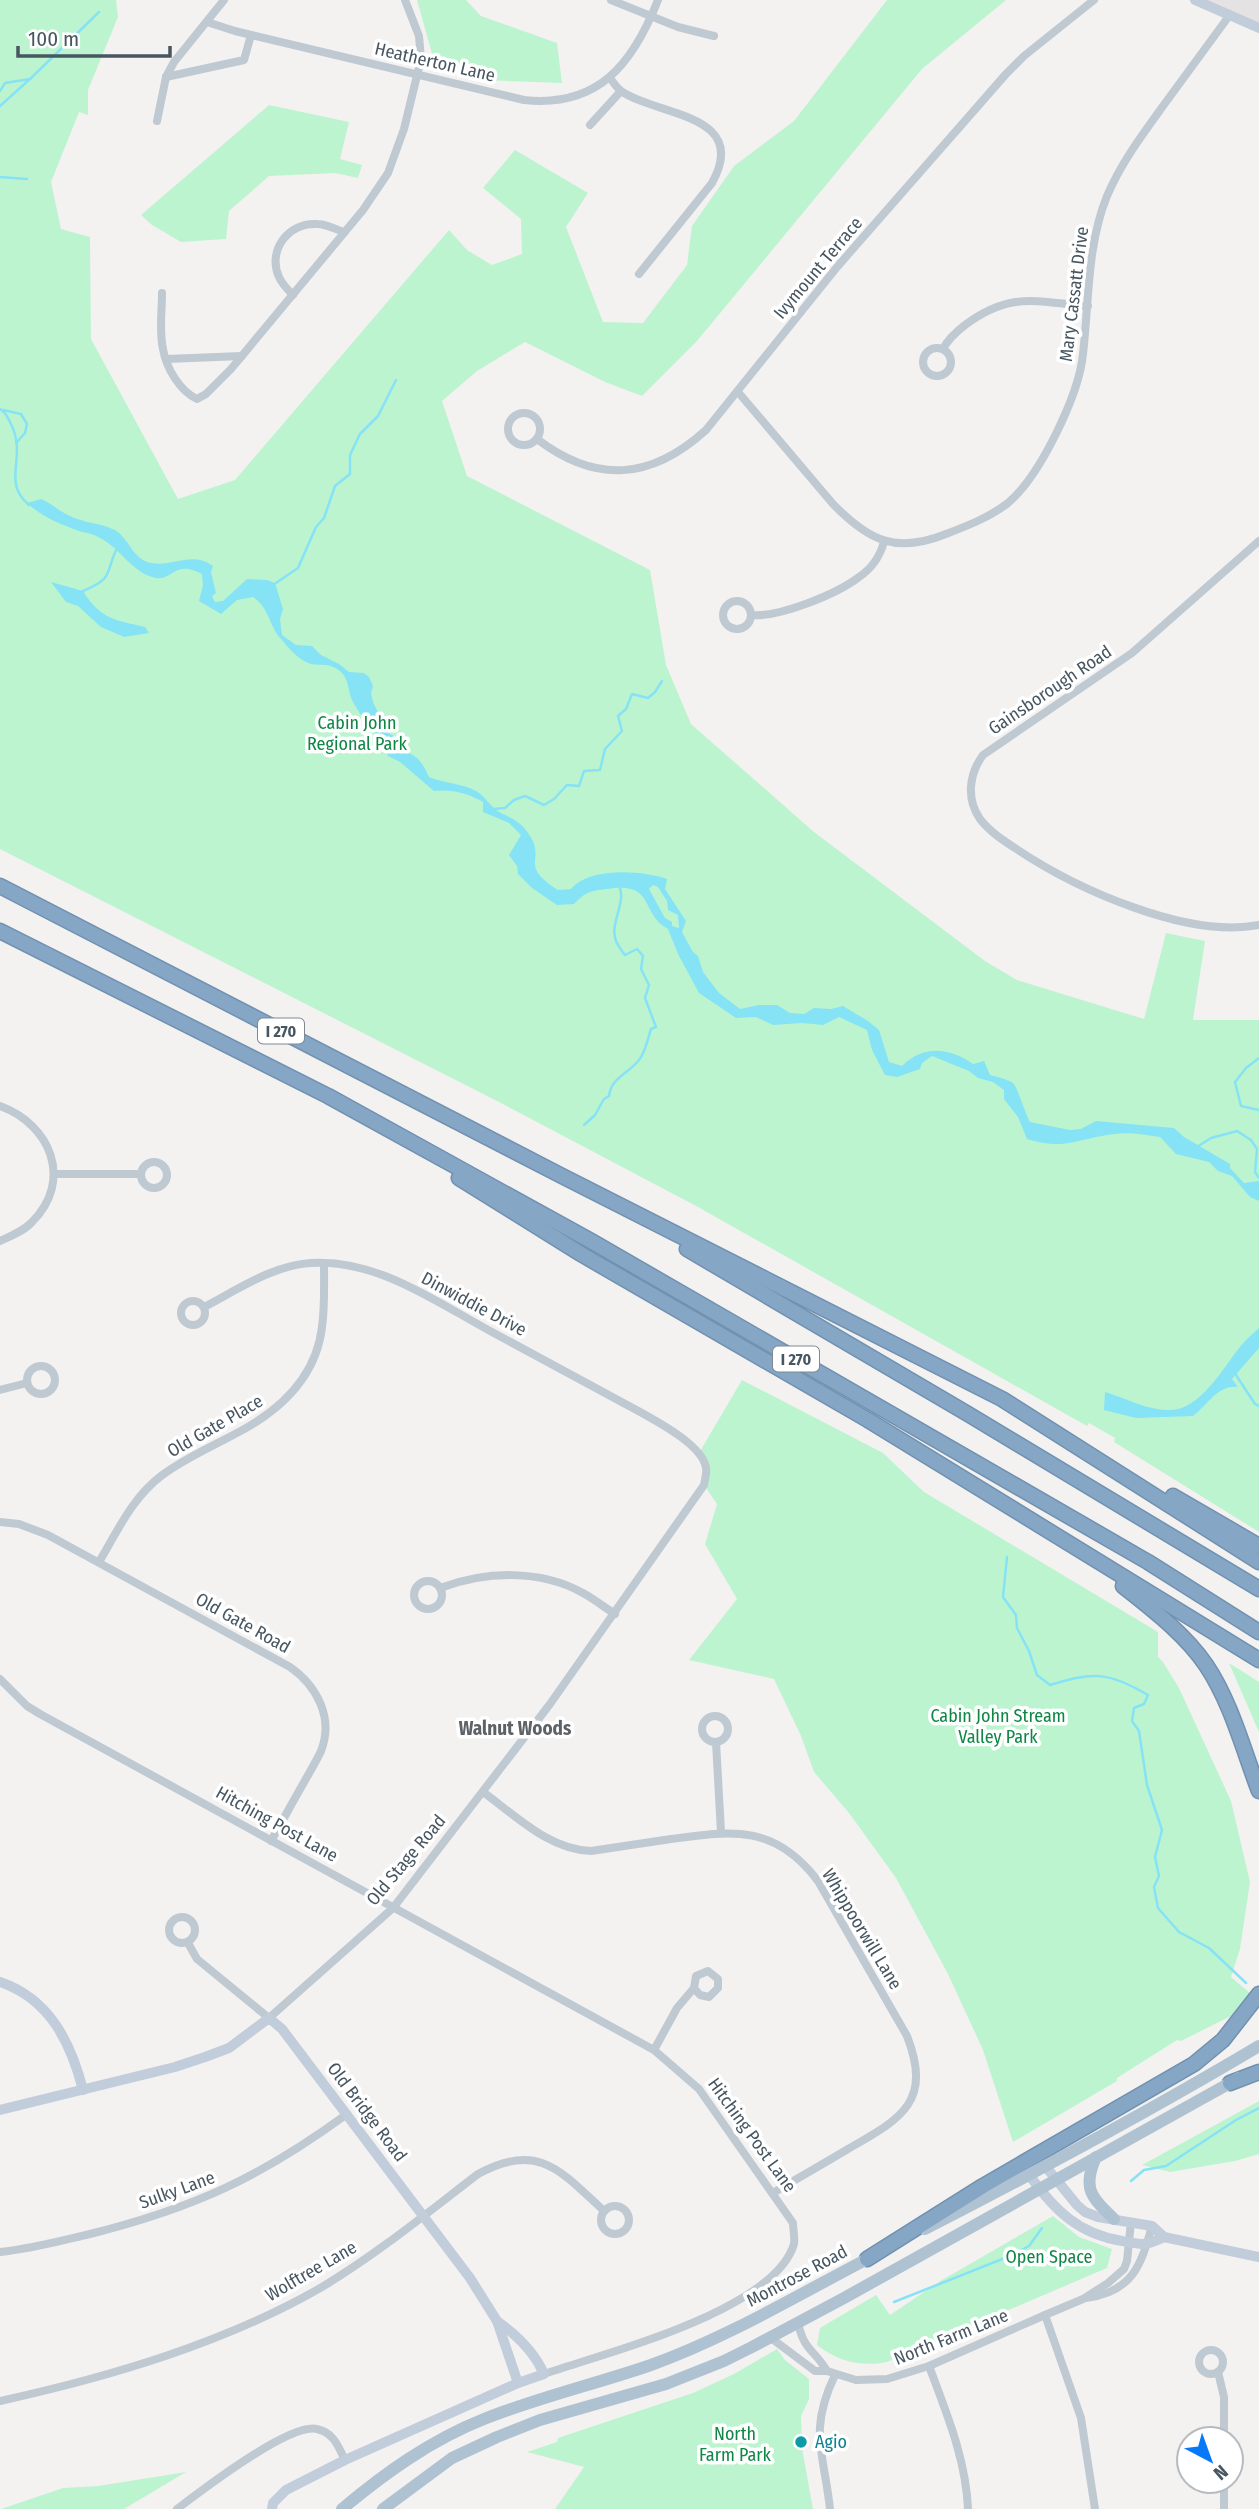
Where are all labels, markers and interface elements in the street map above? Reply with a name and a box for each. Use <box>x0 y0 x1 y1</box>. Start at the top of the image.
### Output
scale bar <box>18 14 170 58</box>
text: 100 m <box>28 26 79 52</box>
street label: Heatherton Lane <box>373 37 497 87</box>
street label: Ivymount Terrace <box>769 212 867 323</box>
street label: Mary Cassatt Drive <box>1055 225 1093 363</box>
street label: Gainsborough Road <box>984 641 1116 739</box>
park label: Cabin John Regional Park <box>307 712 408 755</box>
road number: I 270 <box>258 1018 304 1044</box>
street label: Dinwiddie Drive <box>418 1267 530 1341</box>
road number: I 270 <box>773 1346 819 1372</box>
street label: Old Gate Place <box>163 1390 267 1462</box>
street label: Old Gate Road <box>192 1588 294 1658</box>
park label: Cabin John Stream Valley Park <box>930 1705 1066 1748</box>
district label: Walnut Woods <box>459 1717 572 1740</box>
street label: Hitching Post Lane <box>212 1781 342 1867</box>
street label: Old Stage Road <box>362 1810 450 1910</box>
street label: Whippoorwill Lane <box>817 1865 907 1993</box>
street label: Old Bridge Road <box>322 2058 412 2166</box>
street label: Hitching Post Lane <box>703 2073 801 2197</box>
street label: Sulky Lane <box>136 2166 218 2214</box>
street label: Wolftree Lane <box>261 2236 361 2306</box>
street label: Montrose Road <box>743 2240 851 2312</box>
park label: Open Space <box>1006 2246 1093 2268</box>
street label: North Farm Lane <box>891 2304 1011 2370</box>
park label: North Farm Park <box>699 2423 772 2466</box>
north arrow <box>1175 2425 1245 2495</box>
place label: Agio <box>815 2431 847 2453</box>
marker: Agio <box>793 2434 809 2450</box>
text: N <box>1209 2460 1233 2485</box>

